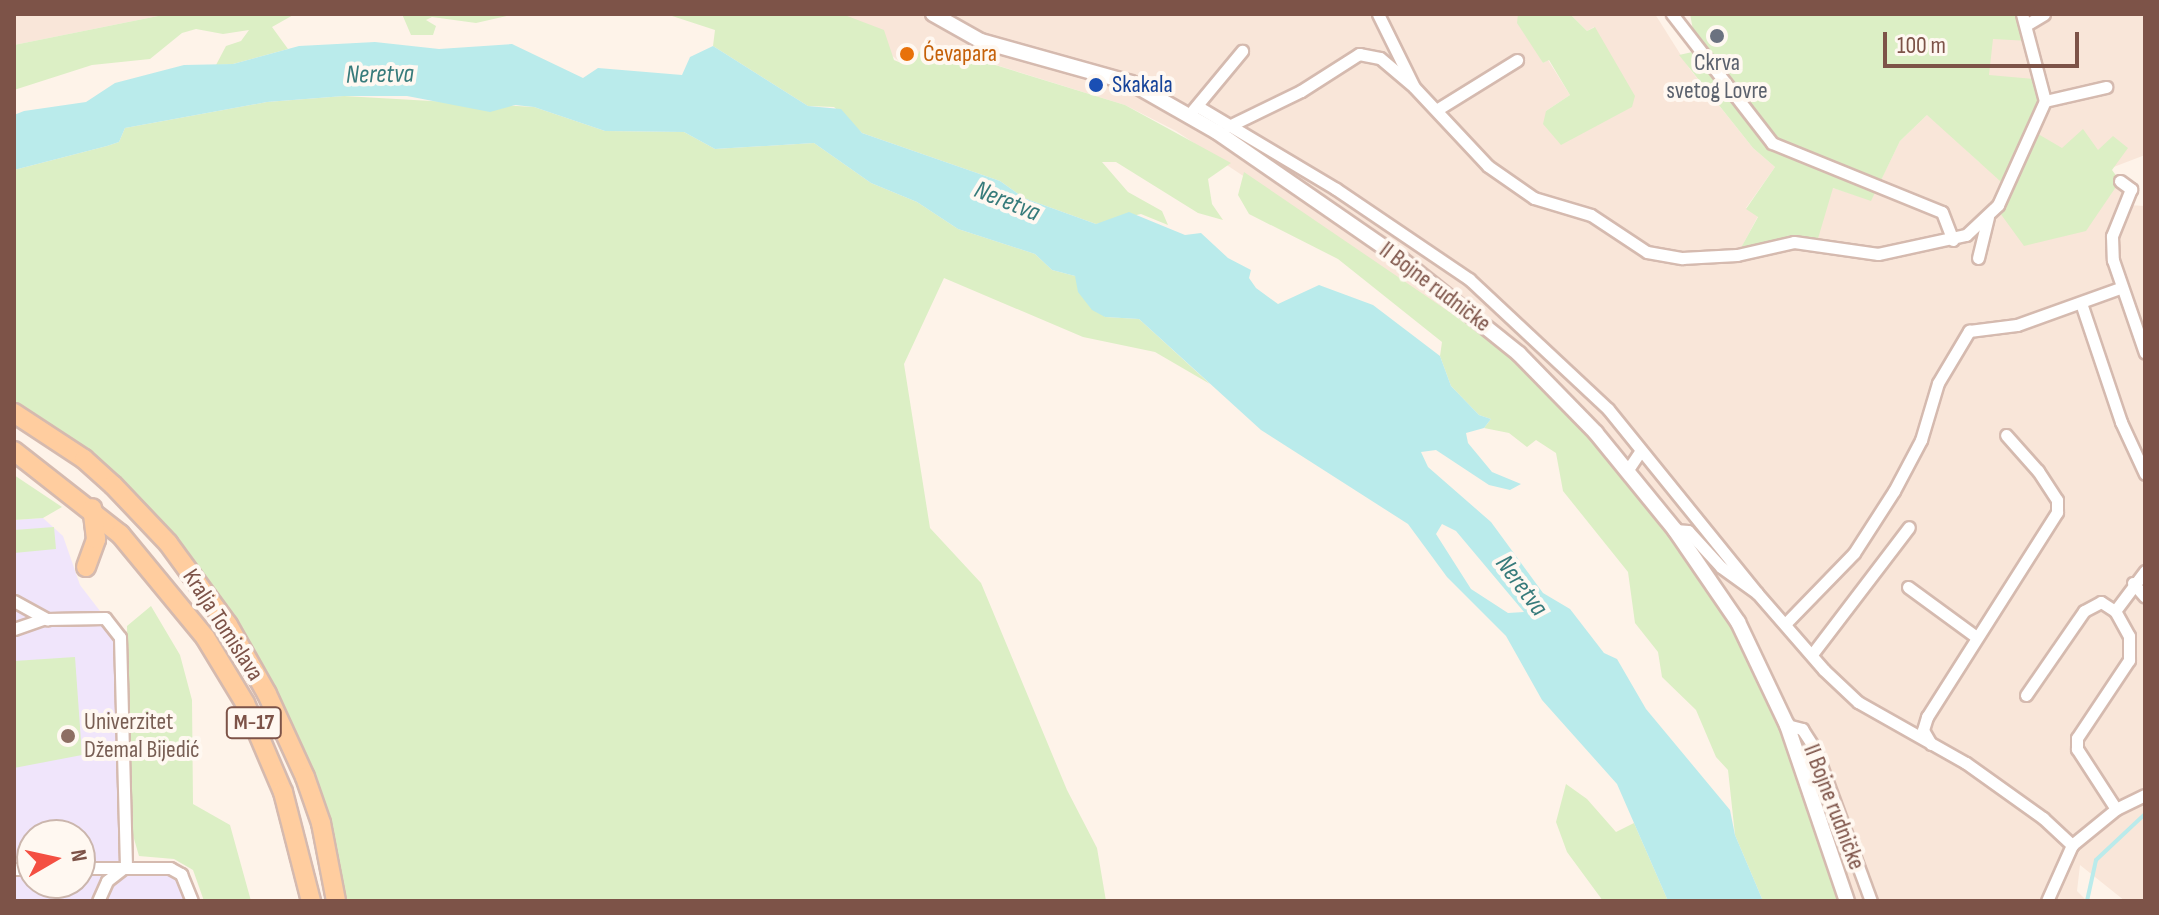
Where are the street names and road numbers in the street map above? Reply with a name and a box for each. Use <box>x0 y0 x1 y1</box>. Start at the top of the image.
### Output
street label: II Bojne rudničke <box>1374 236 1496 338</box>
street label: Kralja Tomislava <box>176 564 270 686</box>
road number: M-17 <box>224 705 284 741</box>
street label: II Bojne rudničke <box>1797 740 1871 874</box>

